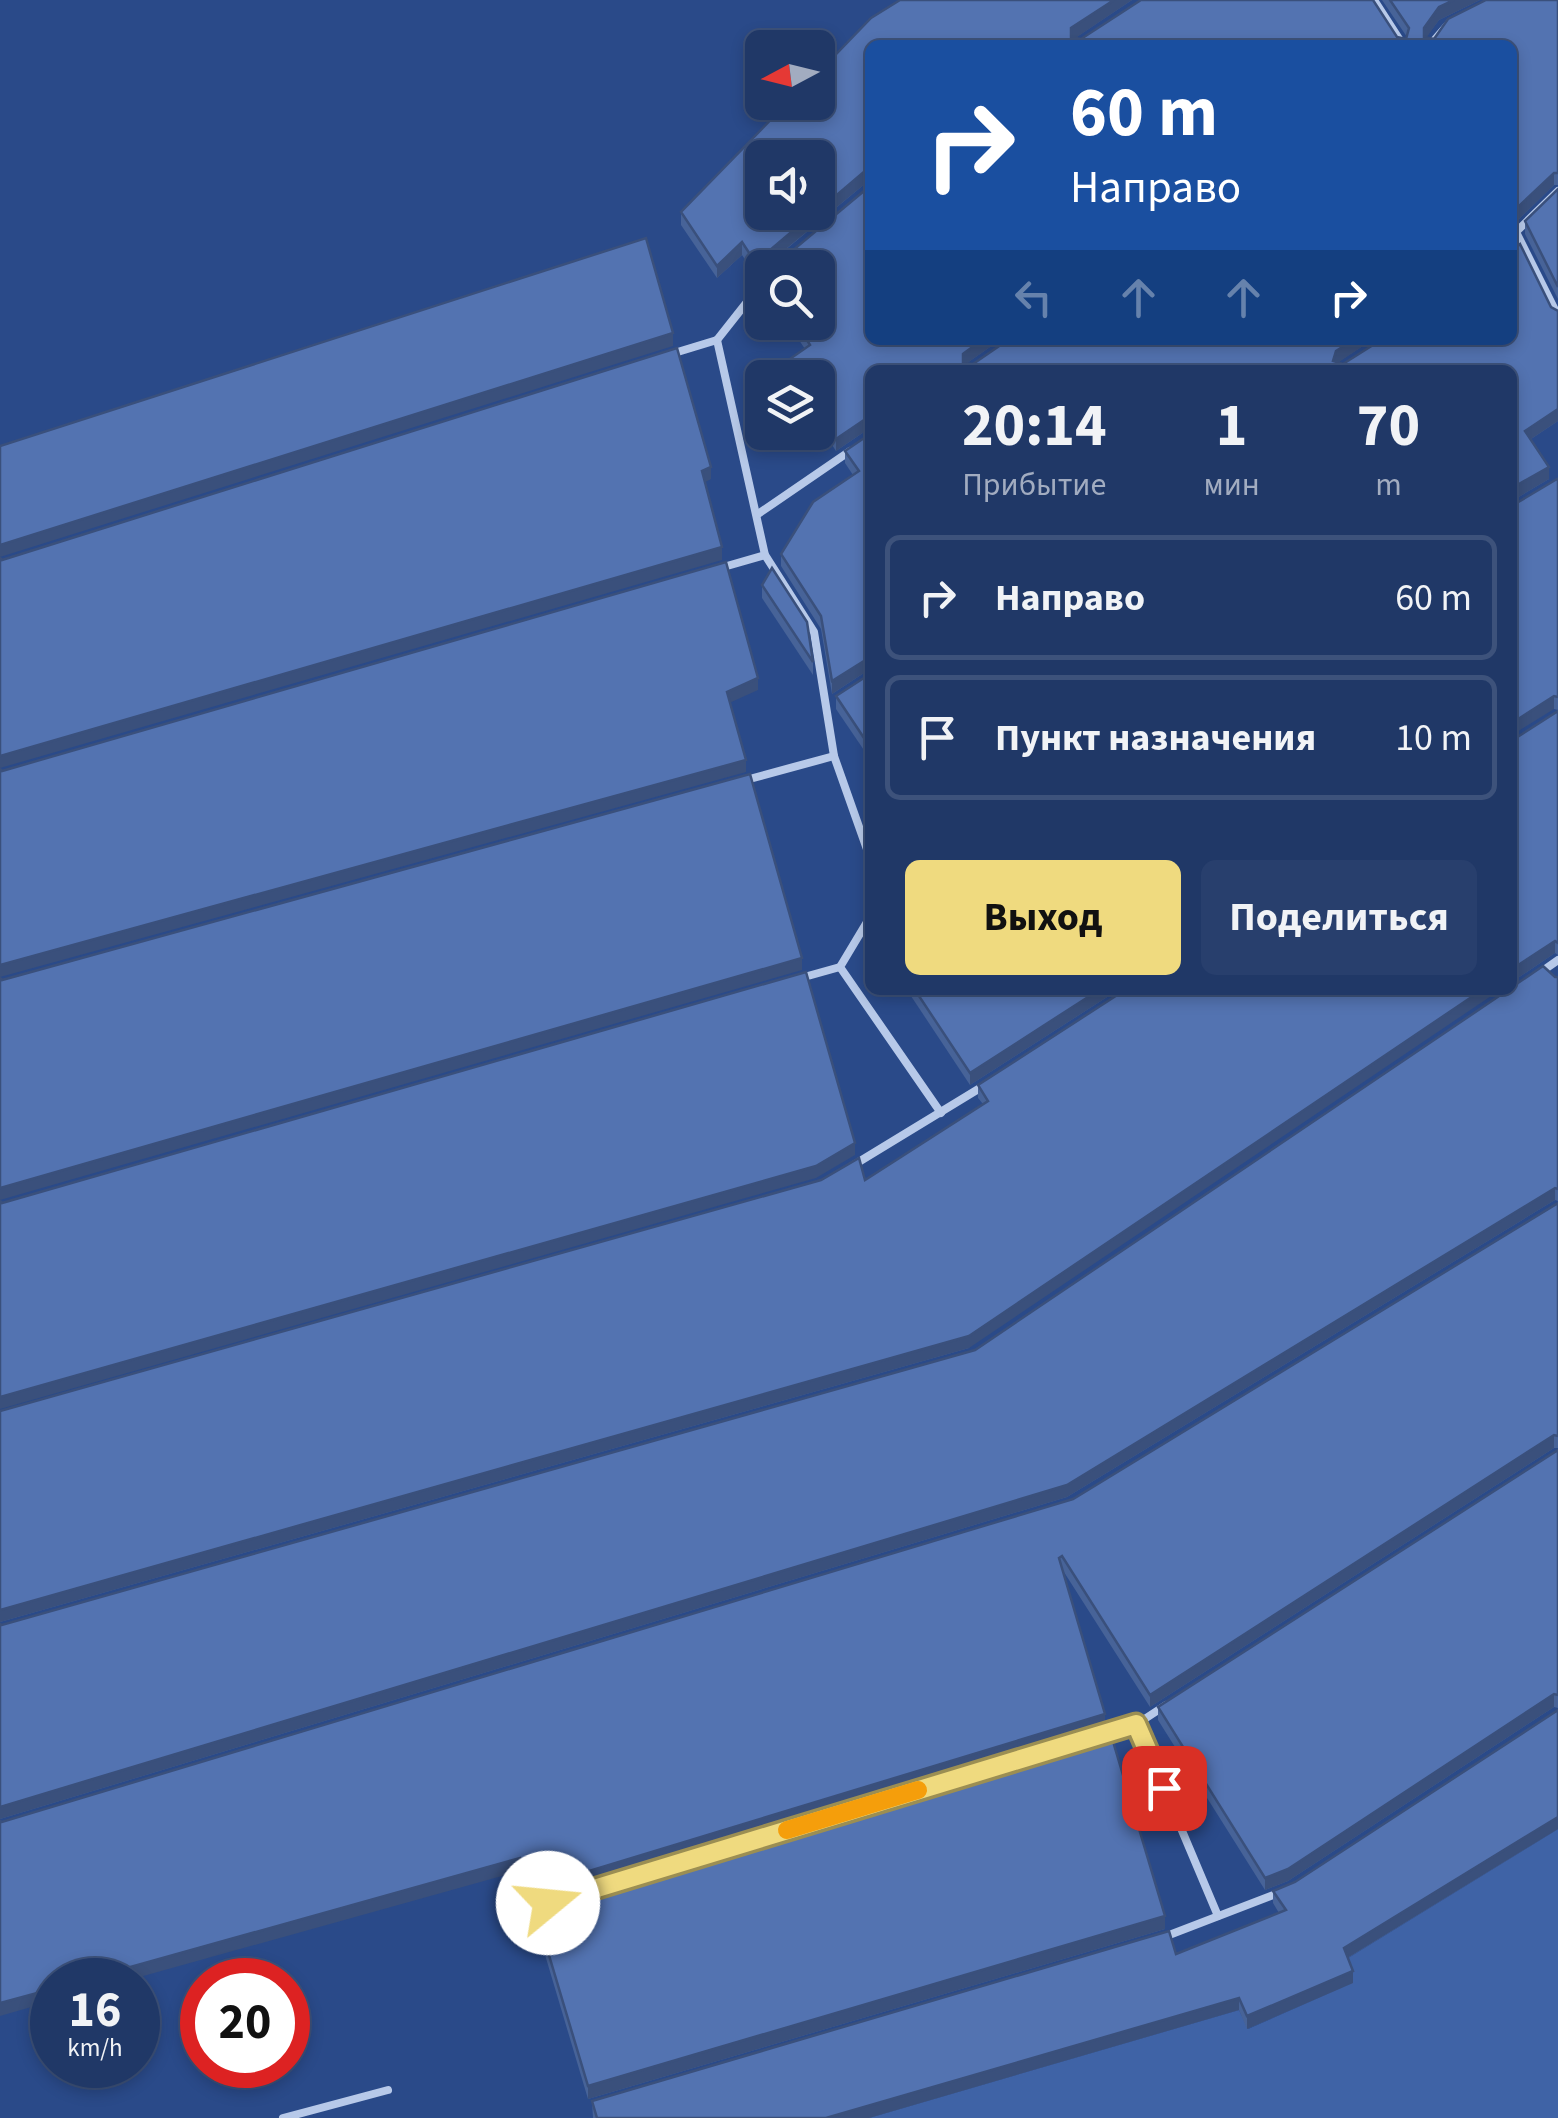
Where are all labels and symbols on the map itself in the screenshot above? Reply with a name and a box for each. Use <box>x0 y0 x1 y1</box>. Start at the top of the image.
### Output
north arrow <box>745 30 835 120</box>
pin <box>1122 1746 1207 1831</box>
position arrow <box>496 1851 600 1955</box>
speed limit sign: 20 <box>180 1958 310 2088</box>

